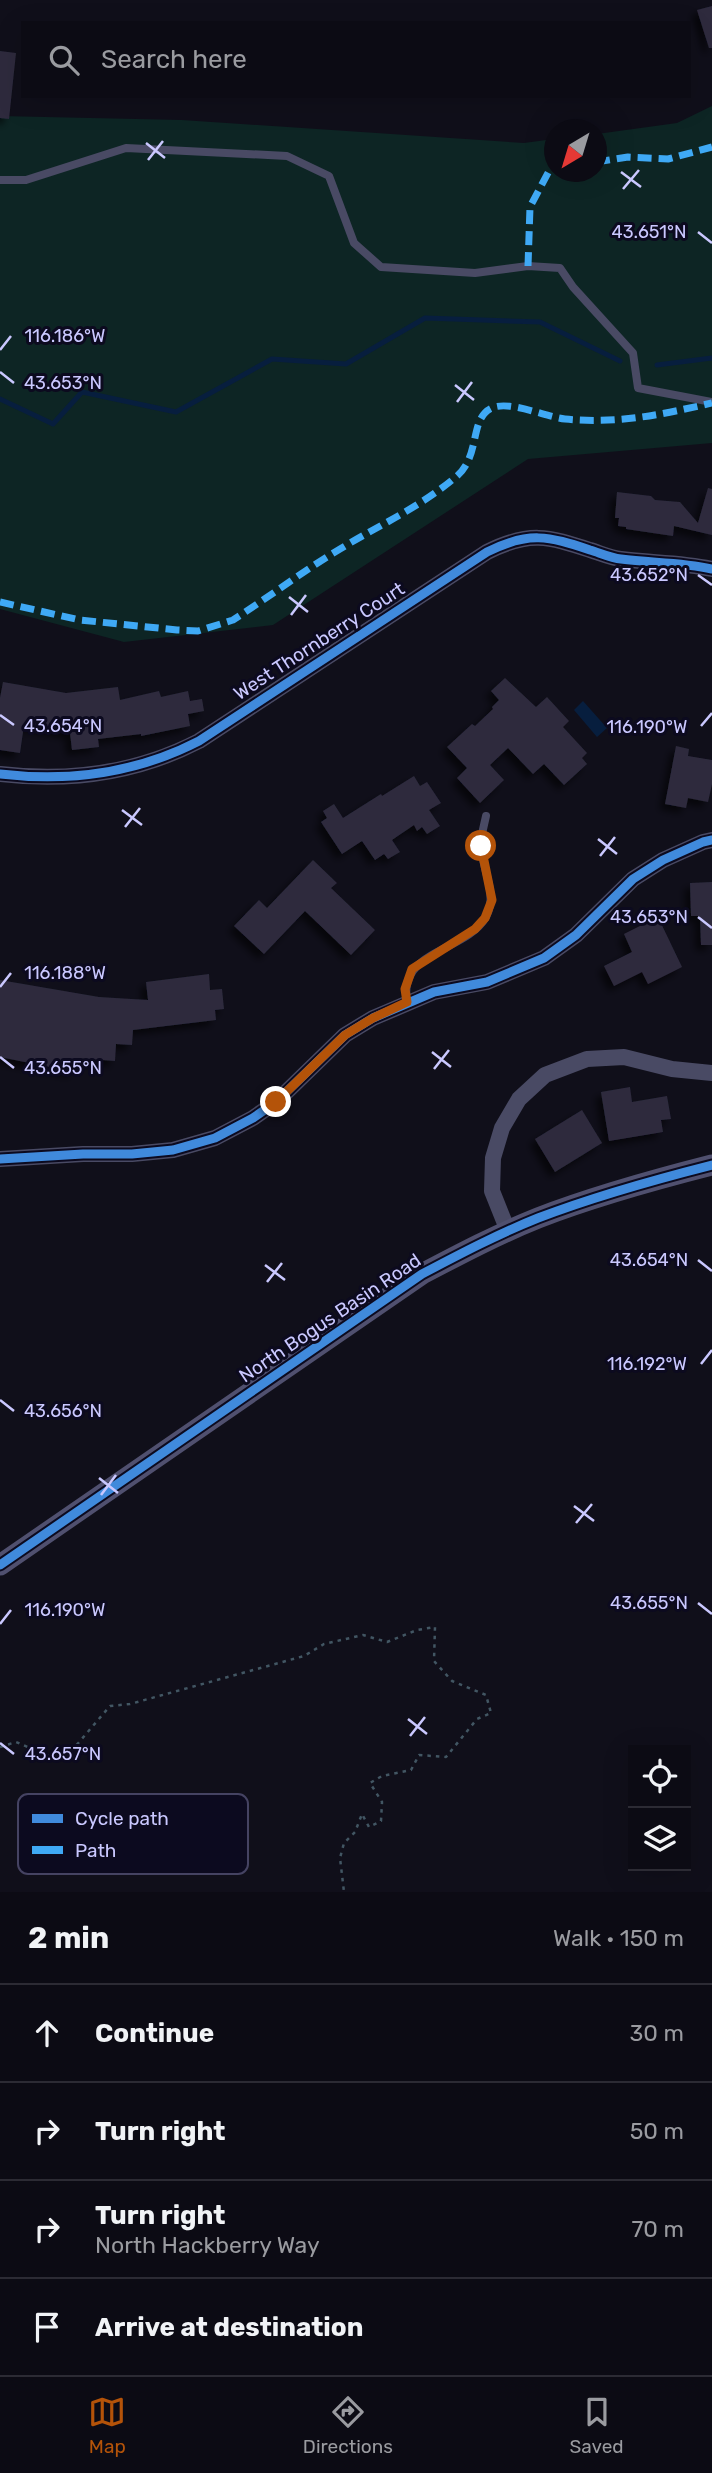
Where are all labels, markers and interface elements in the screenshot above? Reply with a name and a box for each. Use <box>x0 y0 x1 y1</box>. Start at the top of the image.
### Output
search box <box>21 21 691 98</box>
icon: search <box>45 41 83 79</box>
text: Search here <box>101 44 247 75</box>
north arrow <box>544 119 607 182</box>
text: 43.651°N <box>612 221 686 243</box>
text: 116.186°W <box>25 325 106 347</box>
text: 43.653°N <box>24 372 102 394</box>
text: 43.652°N <box>610 564 688 586</box>
street label: West Thornberry Court <box>229 577 409 705</box>
text: 43.654°N <box>24 715 102 737</box>
text: 116.190°W <box>607 716 687 738</box>
route start <box>465 830 496 861</box>
text: 43.653°N <box>610 906 688 928</box>
text: 116.188°W <box>24 962 106 984</box>
text: 43.655°N <box>24 1057 102 1079</box>
route end <box>260 1086 291 1117</box>
street label: North Bogus Basin Road <box>235 1249 425 1387</box>
text: 43.654°N <box>610 1249 688 1271</box>
text: 116.192°W <box>607 1353 687 1375</box>
text: 43.656°N <box>24 1400 102 1422</box>
text: 43.655°N <box>610 1592 688 1614</box>
text: 116.190°W <box>25 1599 105 1621</box>
text: 43.657°N <box>25 1743 101 1765</box>
map controls <box>628 1745 691 1871</box>
button: locate <box>628 1745 691 1808</box>
legend <box>18 1794 248 1874</box>
text: Cycle path <box>75 1807 169 1830</box>
button: layers <box>628 1808 691 1871</box>
text: Path <box>75 1839 116 1862</box>
text: 2 min <box>28 1920 109 1956</box>
text: Walk · 150 m <box>553 1924 684 1952</box>
icon: ahead <box>28 2014 66 2052</box>
text: Continue <box>95 2018 214 2049</box>
text: 30 m <box>629 2019 684 2047</box>
icon: right <box>28 2112 66 2150</box>
text: Turn right <box>95 2116 225 2147</box>
text: 50 m <box>630 2117 684 2145</box>
text: Turn right <box>95 2200 225 2231</box>
icon: right <box>28 2210 66 2248</box>
text: 70 m <box>632 2215 684 2243</box>
text: North Hackberry Way <box>95 2231 320 2259</box>
icon: arrive <box>28 2308 66 2346</box>
text: Arrive at destination <box>95 2312 363 2343</box>
tab: Map <box>88 2393 126 2458</box>
tab: Directions <box>303 2393 393 2458</box>
tab: Saved <box>569 2393 624 2458</box>

